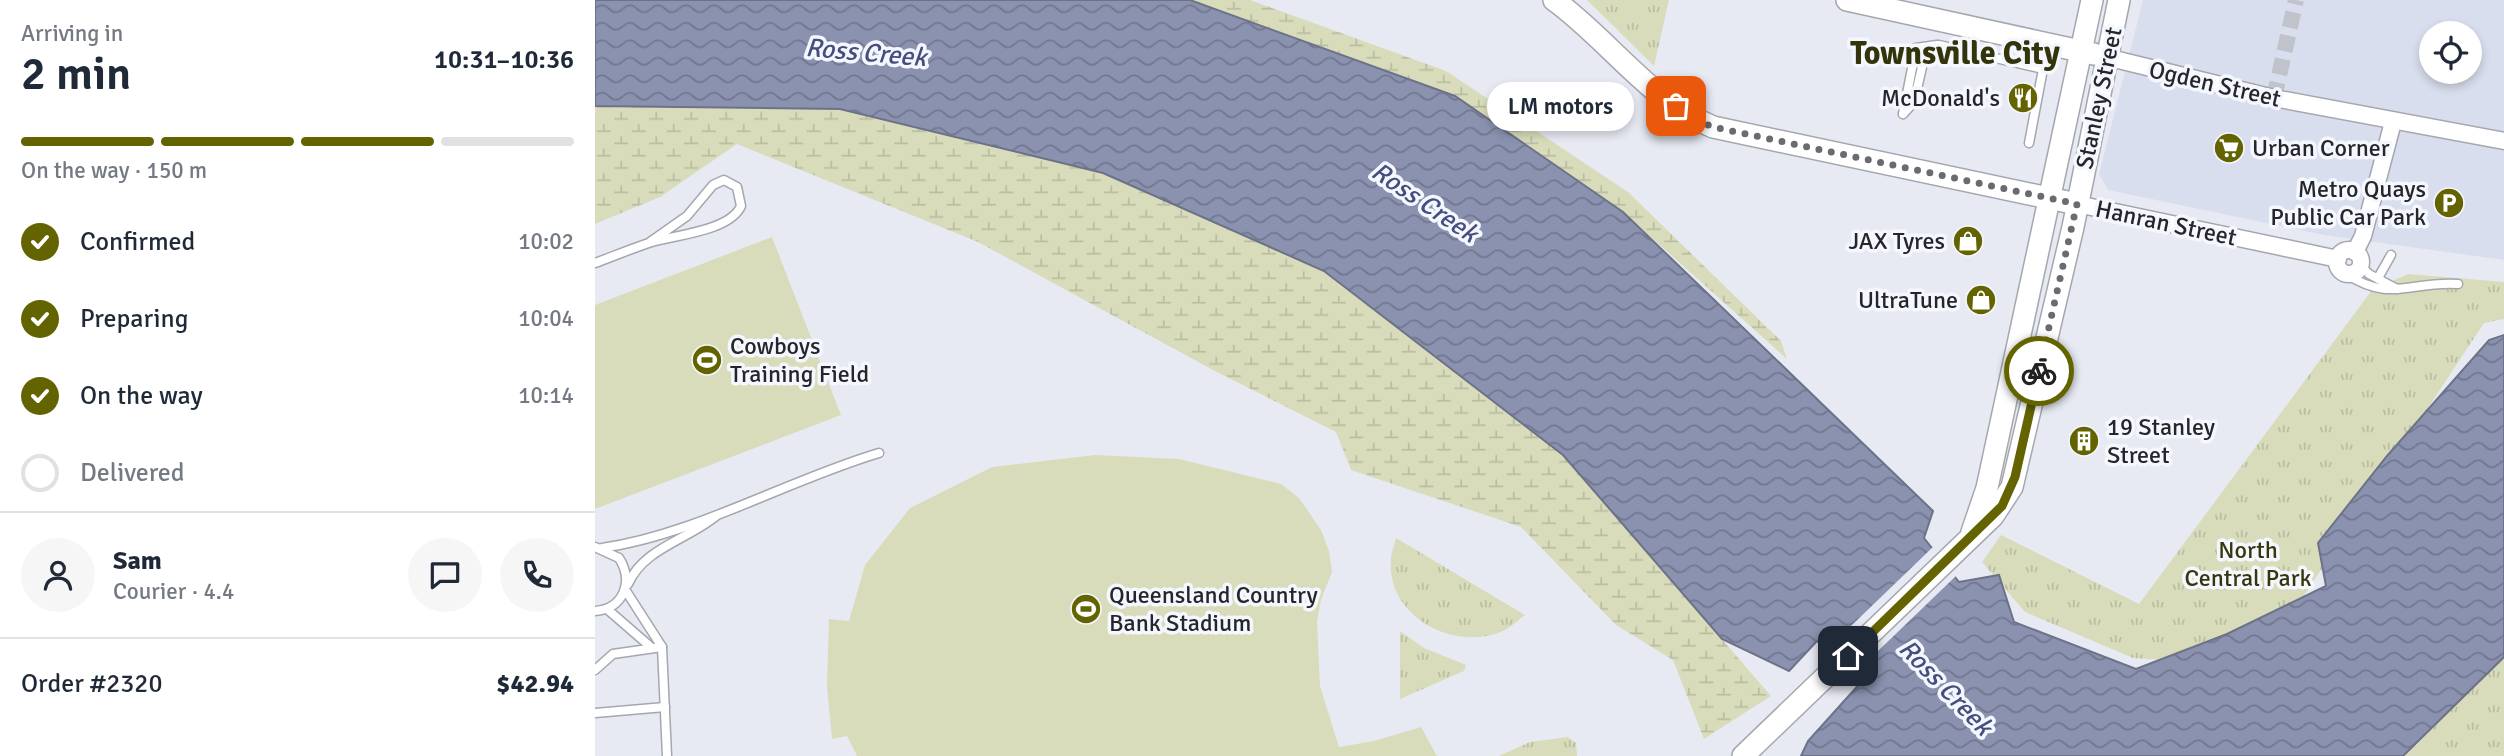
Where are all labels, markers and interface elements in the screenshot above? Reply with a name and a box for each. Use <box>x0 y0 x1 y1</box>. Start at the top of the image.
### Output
text: Arriving in <box>21 19 123 48</box>
map controls <box>2419 21 2482 84</box>
button: locate <box>2419 21 2482 84</box>
street label: Stanley Street <box>2069 24 2129 172</box>
water label: Ross Creek <box>804 32 930 74</box>
district label: Townsville City <box>1850 34 2060 73</box>
text: 10:31–10:36 <box>434 44 574 76</box>
text: 2 min <box>21 46 131 102</box>
street label: Ogden Street <box>2146 54 2284 114</box>
pin <box>1646 76 1706 136</box>
restaurant icon: McDonald's <box>2006 81 2040 115</box>
callout: LM motors <box>1487 82 1634 130</box>
place label: McDonald's <box>1881 83 2000 113</box>
icon: bag <box>1657 87 1695 125</box>
text: LM motors <box>1508 92 1613 121</box>
supermarket icon: Urban Corner <box>2212 131 2246 165</box>
place label: Urban Corner <box>2252 133 2390 163</box>
text: On the way · 150 m <box>21 156 207 185</box>
water label: Ross Creek <box>1365 156 1485 251</box>
place label: Metro Quays Public Car Park <box>2270 174 2426 232</box>
parking icon: Metro Quays Public Car Park <box>2432 186 2466 220</box>
street label: Hanran Street <box>2093 193 2239 253</box>
icon: check <box>21 223 59 261</box>
shop icon: JAX Tyres <box>1951 224 1985 258</box>
text: Confirmed <box>80 226 195 258</box>
place label: JAX Tyres <box>1848 226 1945 256</box>
text: 10:02 <box>518 227 574 256</box>
shop icon: UltraTune <box>1964 283 1998 317</box>
place label: UltraTune <box>1858 285 1958 315</box>
icon: check <box>21 300 59 338</box>
text: Preparing <box>80 303 188 335</box>
text: 10:04 <box>518 304 574 333</box>
place label: Cowboys Training Field <box>730 331 869 389</box>
courier <box>2004 336 2074 406</box>
sports icon: Cowboys Training Field <box>690 343 724 377</box>
icon: bike <box>2020 352 2058 390</box>
icon: check <box>21 377 59 415</box>
text: On the way <box>80 380 203 412</box>
text: 10:14 <box>518 381 574 410</box>
place label: 19 Stanley Street <box>2107 412 2215 470</box>
building icon: 19 Stanley Street <box>2067 424 2101 458</box>
text: Delivered <box>80 457 185 489</box>
park label: North Central Park <box>2184 535 2312 593</box>
button: person <box>21 538 95 612</box>
button: chat <box>408 538 482 612</box>
button: phone <box>500 538 574 612</box>
text: Sam <box>113 545 162 577</box>
text: Courier · 4.4 <box>113 577 234 606</box>
place label: Queensland Country Bank Stadium <box>1109 580 1318 638</box>
sports icon: Queensland Country Bank Stadium <box>1069 592 1103 626</box>
pin <box>1818 626 1878 686</box>
water label: Ross Creek <box>1892 633 2000 744</box>
icon: home <box>1829 637 1867 675</box>
text: Order #2320 <box>21 668 162 700</box>
text: $42.94 <box>496 668 574 700</box>

